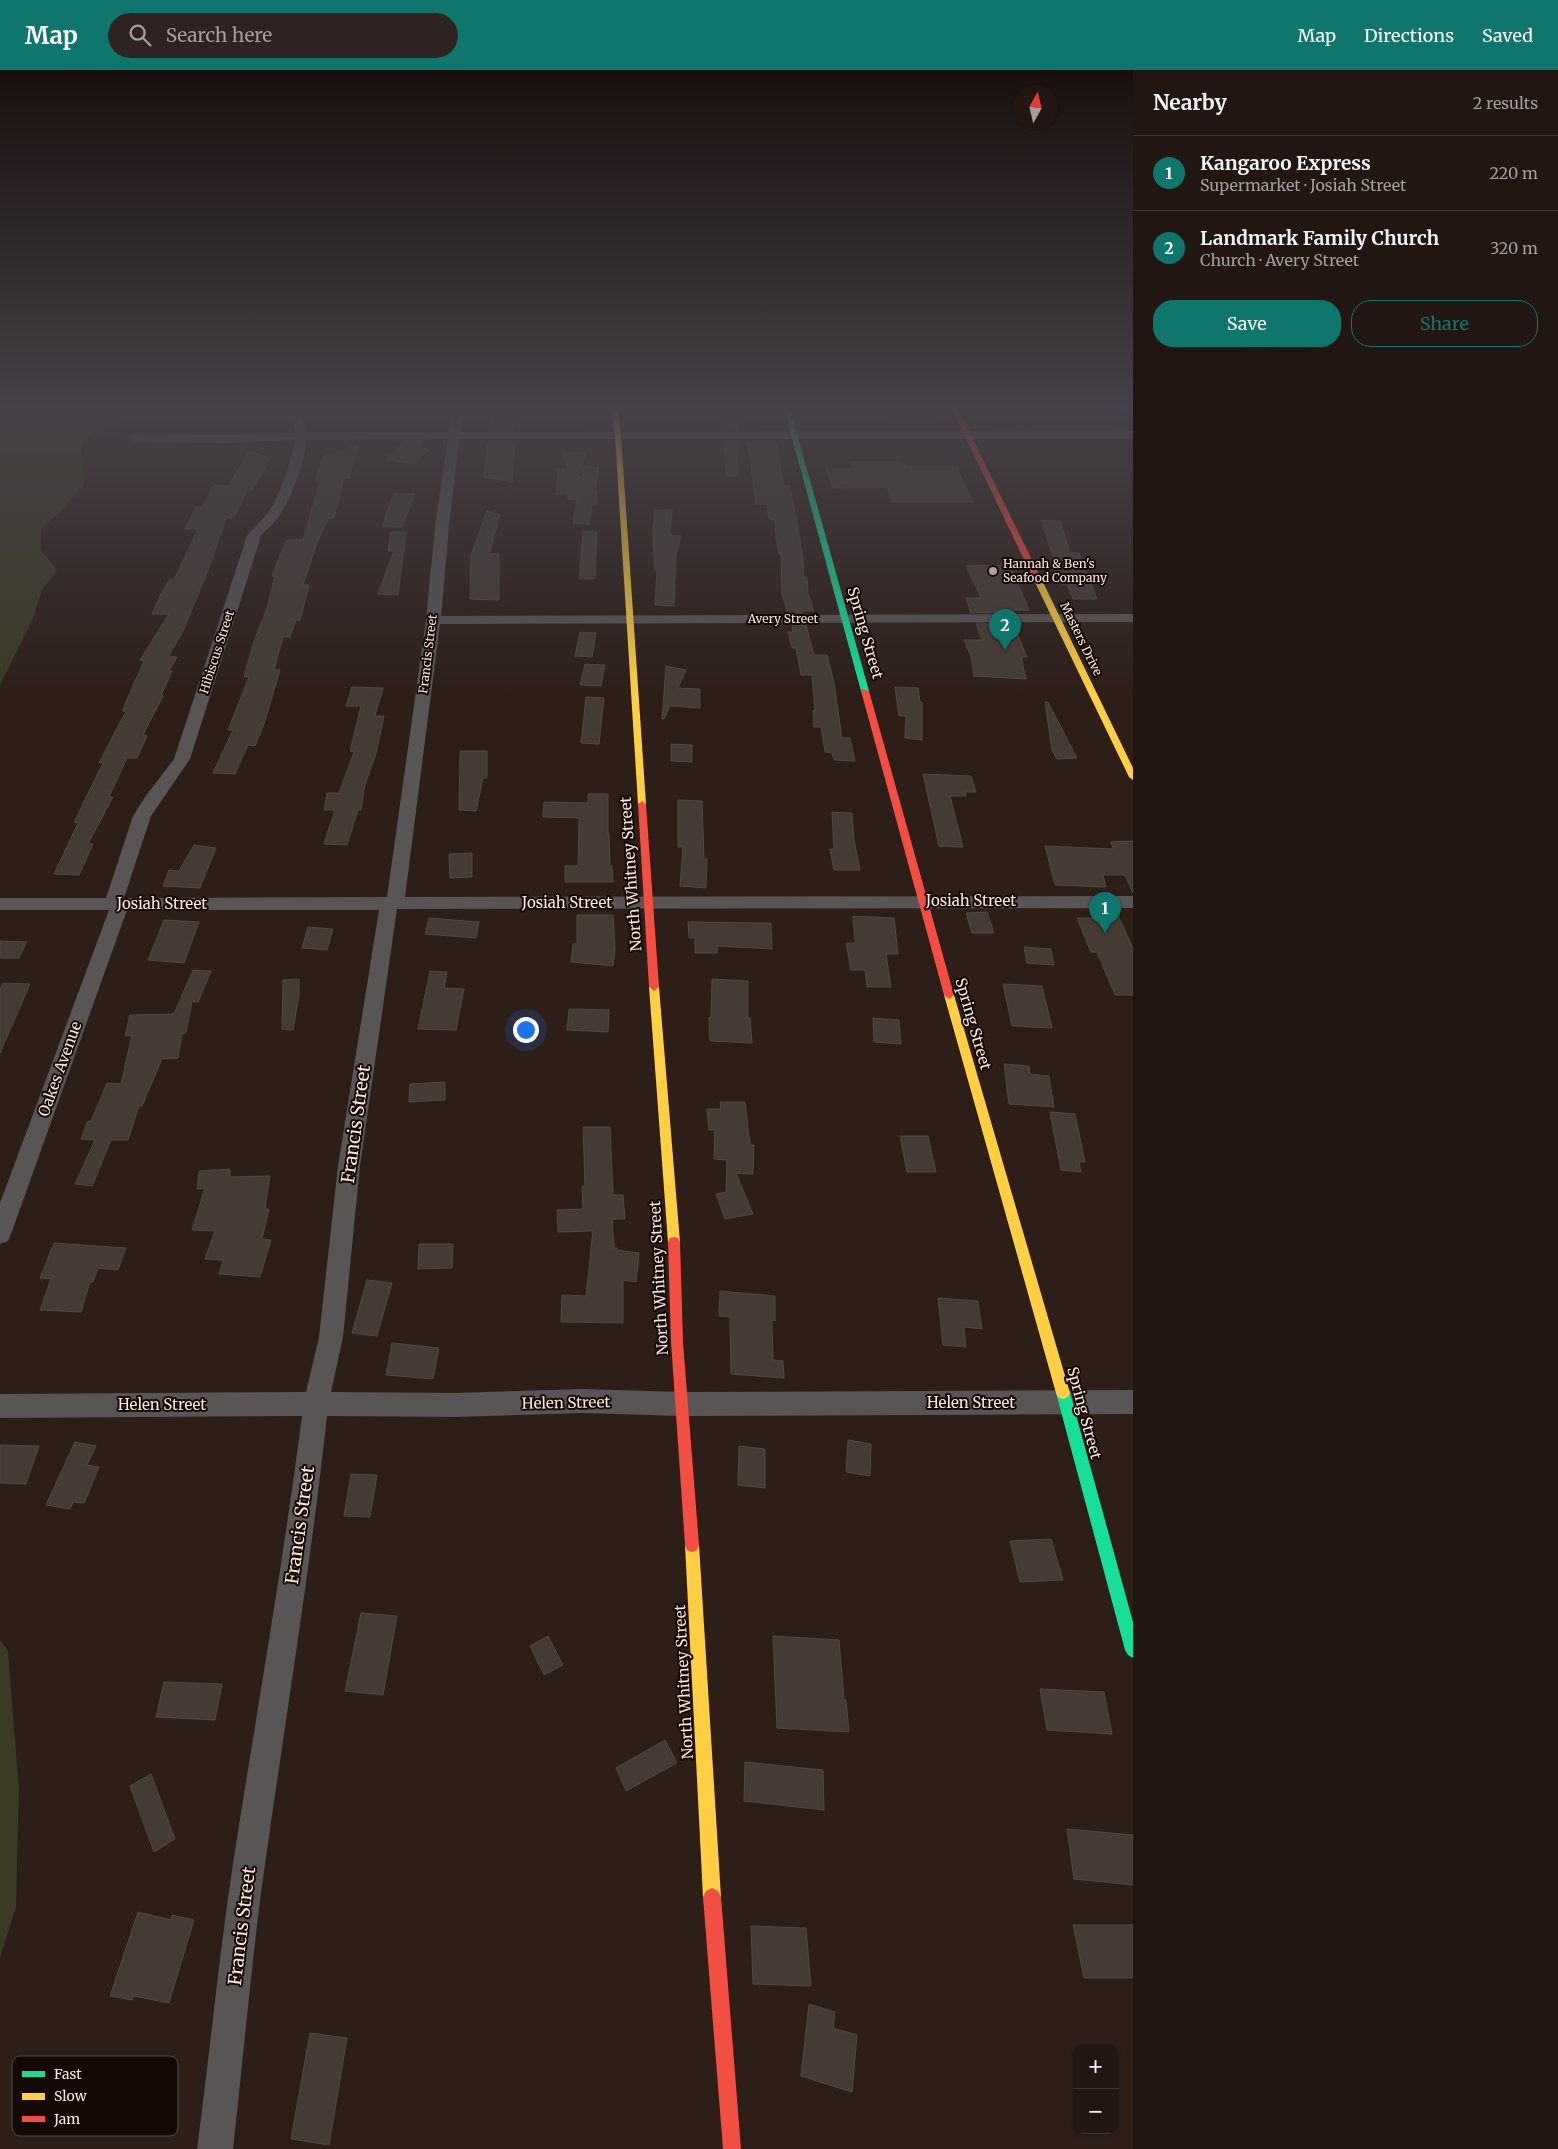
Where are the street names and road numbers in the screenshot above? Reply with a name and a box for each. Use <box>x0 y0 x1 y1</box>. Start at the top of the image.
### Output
street label: Spring Street <box>843 585 888 681</box>
street label: Masters Drive <box>1057 599 1106 678</box>
street label: Hibiscus Street <box>196 608 237 695</box>
street label: Avery Street <box>747 611 819 626</box>
street label: Francis Street <box>415 613 440 694</box>
street label: North Whitney Street <box>616 796 645 952</box>
street label: Josiah Street <box>925 891 1016 910</box>
street label: Josiah Street <box>521 893 612 912</box>
street label: Josiah Street <box>116 894 207 913</box>
street label: Spring Street <box>951 976 996 1072</box>
street label: Oakes Avenue <box>34 1019 86 1119</box>
street label: Francis Street <box>336 1063 375 1185</box>
street label: North Whitney Street <box>645 1200 672 1356</box>
street label: Spring Street <box>1063 1365 1106 1461</box>
street label: Helen Street <box>522 1392 611 1413</box>
street label: Helen Street <box>927 1393 1015 1412</box>
street label: Helen Street <box>118 1395 206 1414</box>
street label: Francis Street <box>280 1464 319 1586</box>
street label: North Whitney Street <box>670 1604 697 1760</box>
street label: Francis Street <box>223 1865 260 1987</box>

